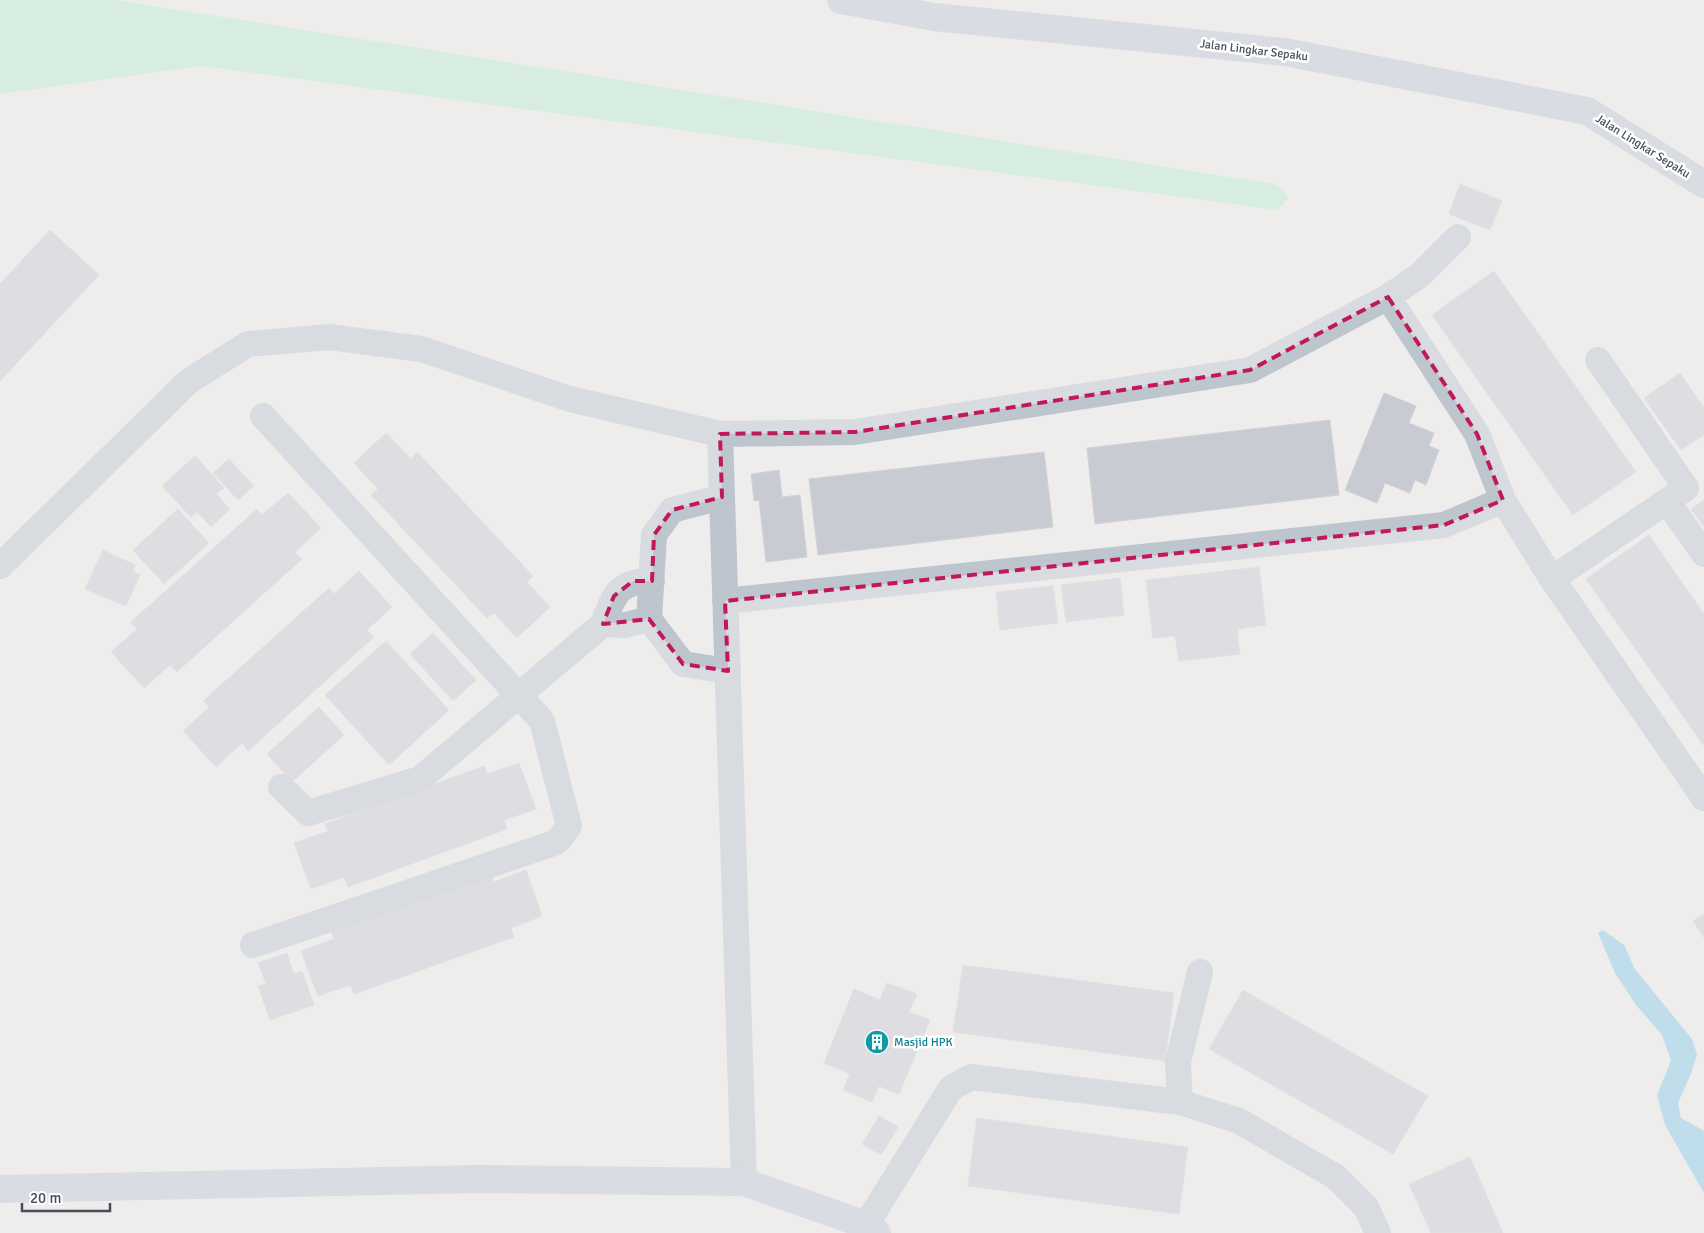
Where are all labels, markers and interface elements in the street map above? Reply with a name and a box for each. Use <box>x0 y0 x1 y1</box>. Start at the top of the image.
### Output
street label: Jalan Lingkar Sepaku <box>1199 36 1309 65</box>
street label: Jalan Lingkar Sepaku <box>1593 111 1693 182</box>
building icon: Masjid HPK <box>864 1029 890 1055</box>
place label: Masjid HPK <box>894 1035 953 1050</box>
scale bar <box>22 1180 110 1212</box>
text: 20 m <box>30 1189 61 1207</box>

